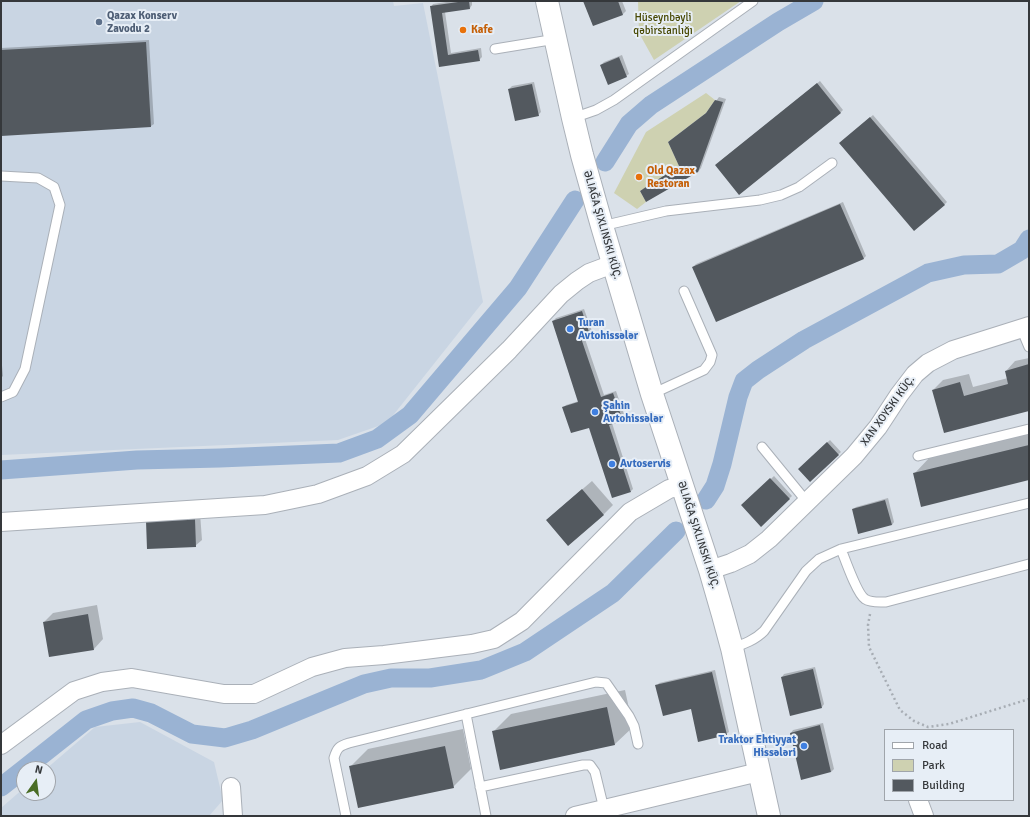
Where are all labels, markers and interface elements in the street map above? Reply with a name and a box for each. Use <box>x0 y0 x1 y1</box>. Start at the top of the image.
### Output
place label: Qazax Konserv Zavodu 2 <box>107 9 177 35</box>
park label: Hüseynbəyli qəbirstanlığı <box>633 11 693 37</box>
marker: Qazax Konserv Zavodu 2 <box>94 17 104 27</box>
place label: Kafe <box>471 23 493 37</box>
marker: Kafe <box>458 25 468 35</box>
place label: Old Qazax Restoran <box>647 164 695 190</box>
street label: ƏLIAĞA ŞIXLINSKI KÜÇ. <box>580 169 624 281</box>
marker: Old Qazax Restoran <box>634 172 644 182</box>
place label: Turan Avtohissələr <box>578 316 638 342</box>
marker: Turan Avtohissələr <box>565 324 575 334</box>
street label: XAN XOYSKI KÜÇ. <box>858 373 918 449</box>
place label: Şahin Avtohissələr <box>603 399 663 425</box>
marker: Şahin Avtohissələr <box>590 407 600 417</box>
place label: Avtoservis <box>620 457 671 471</box>
marker: Avtoservis <box>607 459 617 469</box>
street label: ƏLIAĞA ŞIXLINSKI KÜÇ. <box>674 480 722 590</box>
legend <box>884 729 1014 801</box>
place label: Traktor Ehtiyyat Hissələri <box>718 733 796 759</box>
text: Road <box>922 738 948 753</box>
marker: Traktor Ehtiyyat Hissələri <box>799 741 809 751</box>
text: Park <box>922 758 945 773</box>
north arrow <box>16 761 56 801</box>
text: N <box>33 763 44 777</box>
text: Building <box>922 778 965 793</box>

